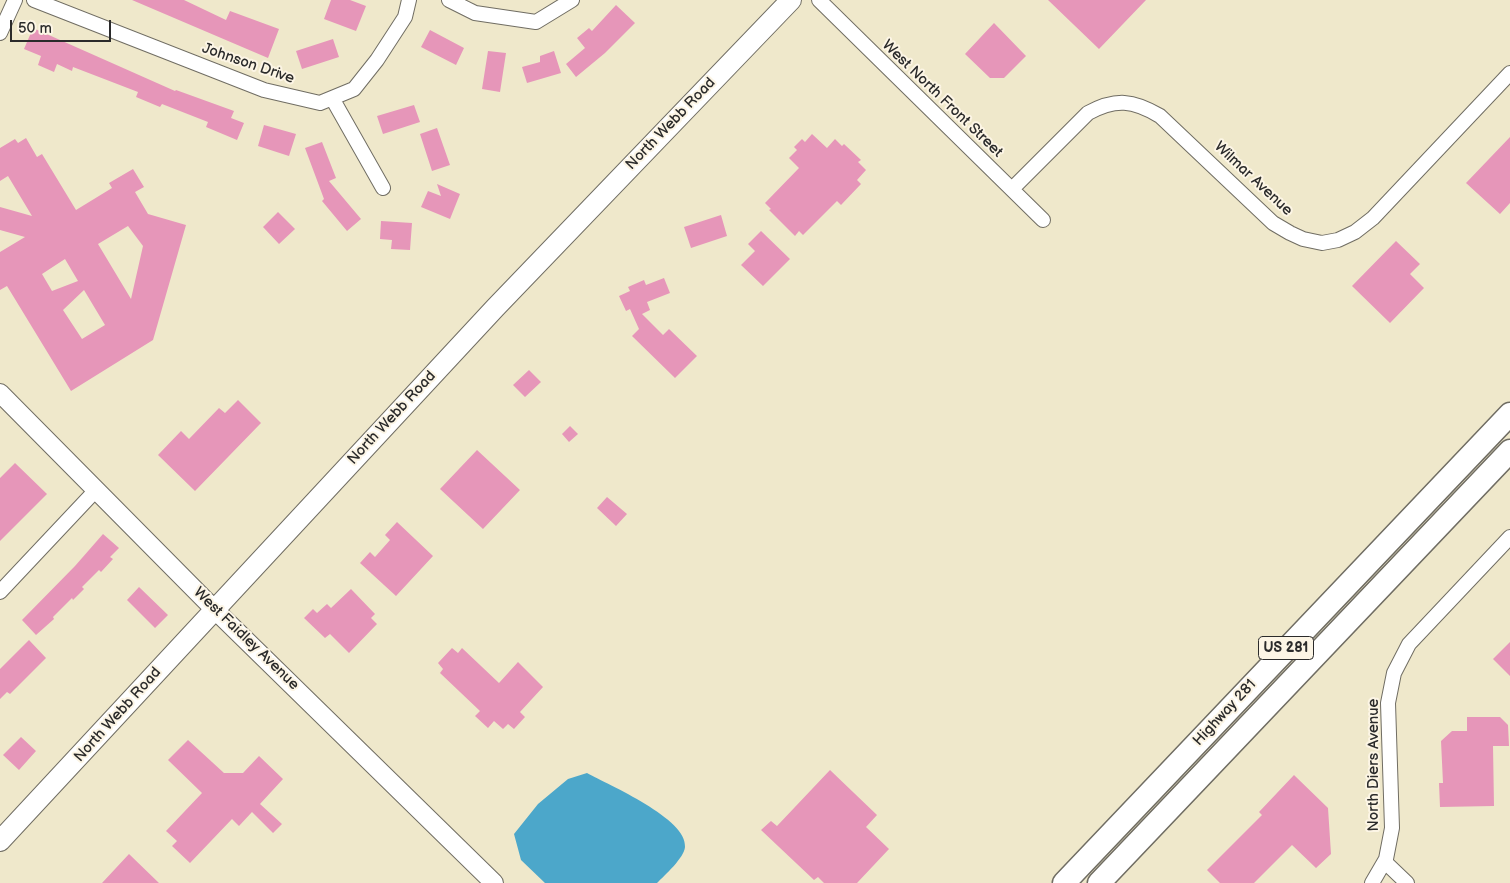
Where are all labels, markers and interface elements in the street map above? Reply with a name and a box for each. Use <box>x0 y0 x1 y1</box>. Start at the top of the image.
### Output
scale bar <box>12 10 114 42</box>
text: 50 m <box>18 19 52 38</box>
street label: West North Front Street <box>878 37 1006 161</box>
street label: Johnson Drive <box>199 40 297 88</box>
street label: North Webb Road <box>622 74 720 174</box>
street label: Wilmar Avenue <box>1210 138 1296 220</box>
street label: North Webb Road <box>344 368 440 468</box>
street label: West Faidley Avenue <box>189 584 303 694</box>
road number: US 281 <box>1258 636 1314 660</box>
street label: North Webb Road <box>71 664 165 766</box>
street label: Highway 281 <box>1190 676 1260 750</box>
street label: North Diers Avenue <box>1365 699 1383 831</box>

